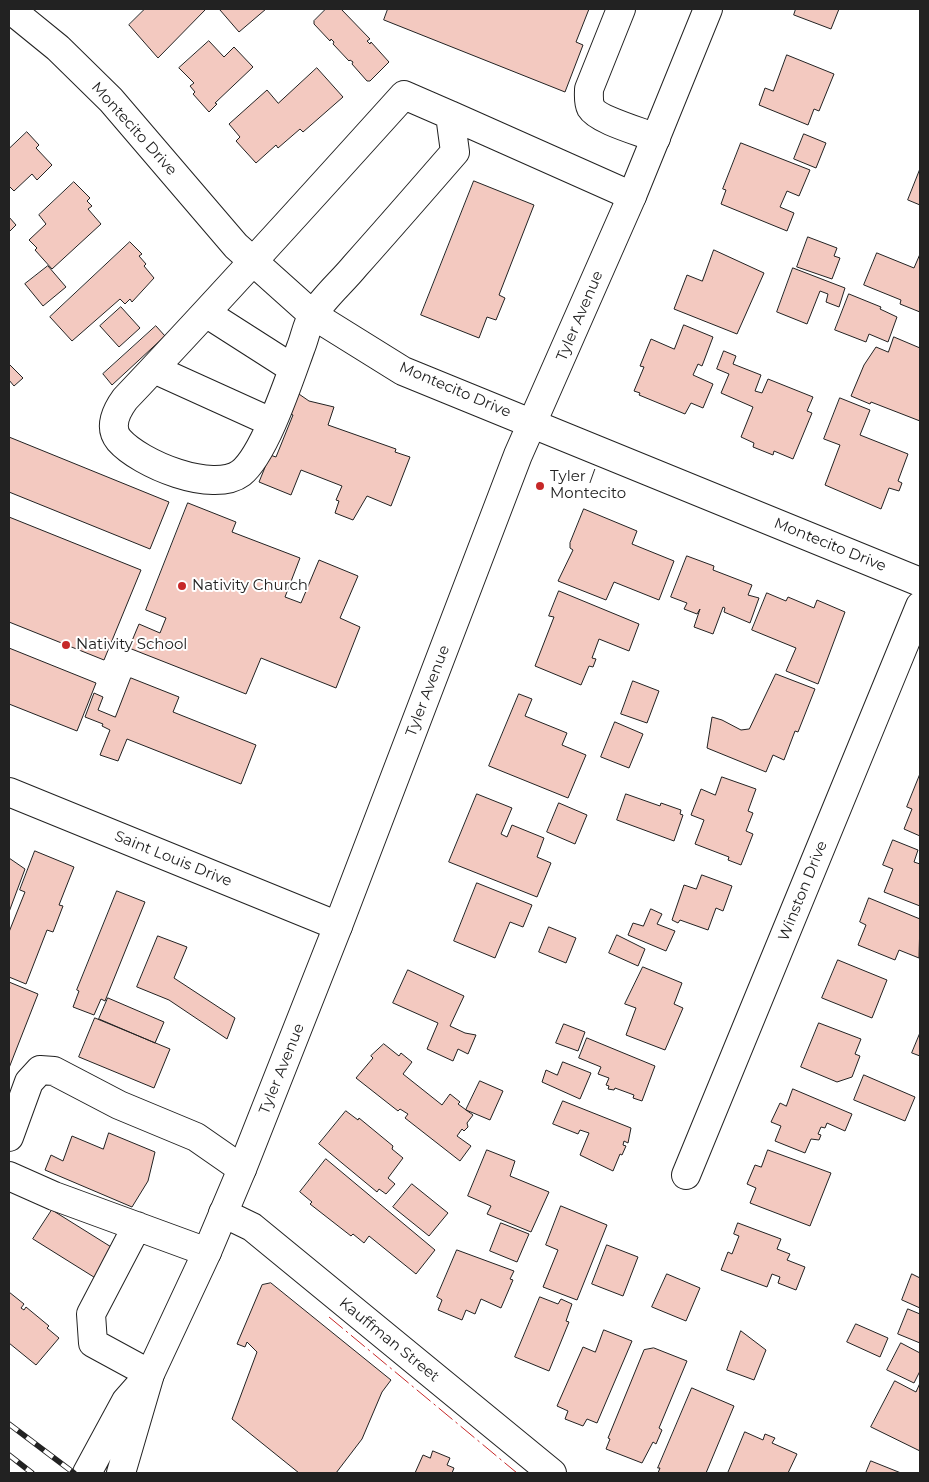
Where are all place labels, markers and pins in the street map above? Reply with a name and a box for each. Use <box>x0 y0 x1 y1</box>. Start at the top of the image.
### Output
place label: Tyler / Montecito <box>550 468 626 503</box>
marker: Tyler / Montecito <box>534 480 546 492</box>
place label: Nativity Church <box>192 577 308 595</box>
marker: Nativity Church <box>176 580 188 592</box>
place label: Nativity School <box>76 636 187 654</box>
marker: Nativity School <box>60 639 72 651</box>

